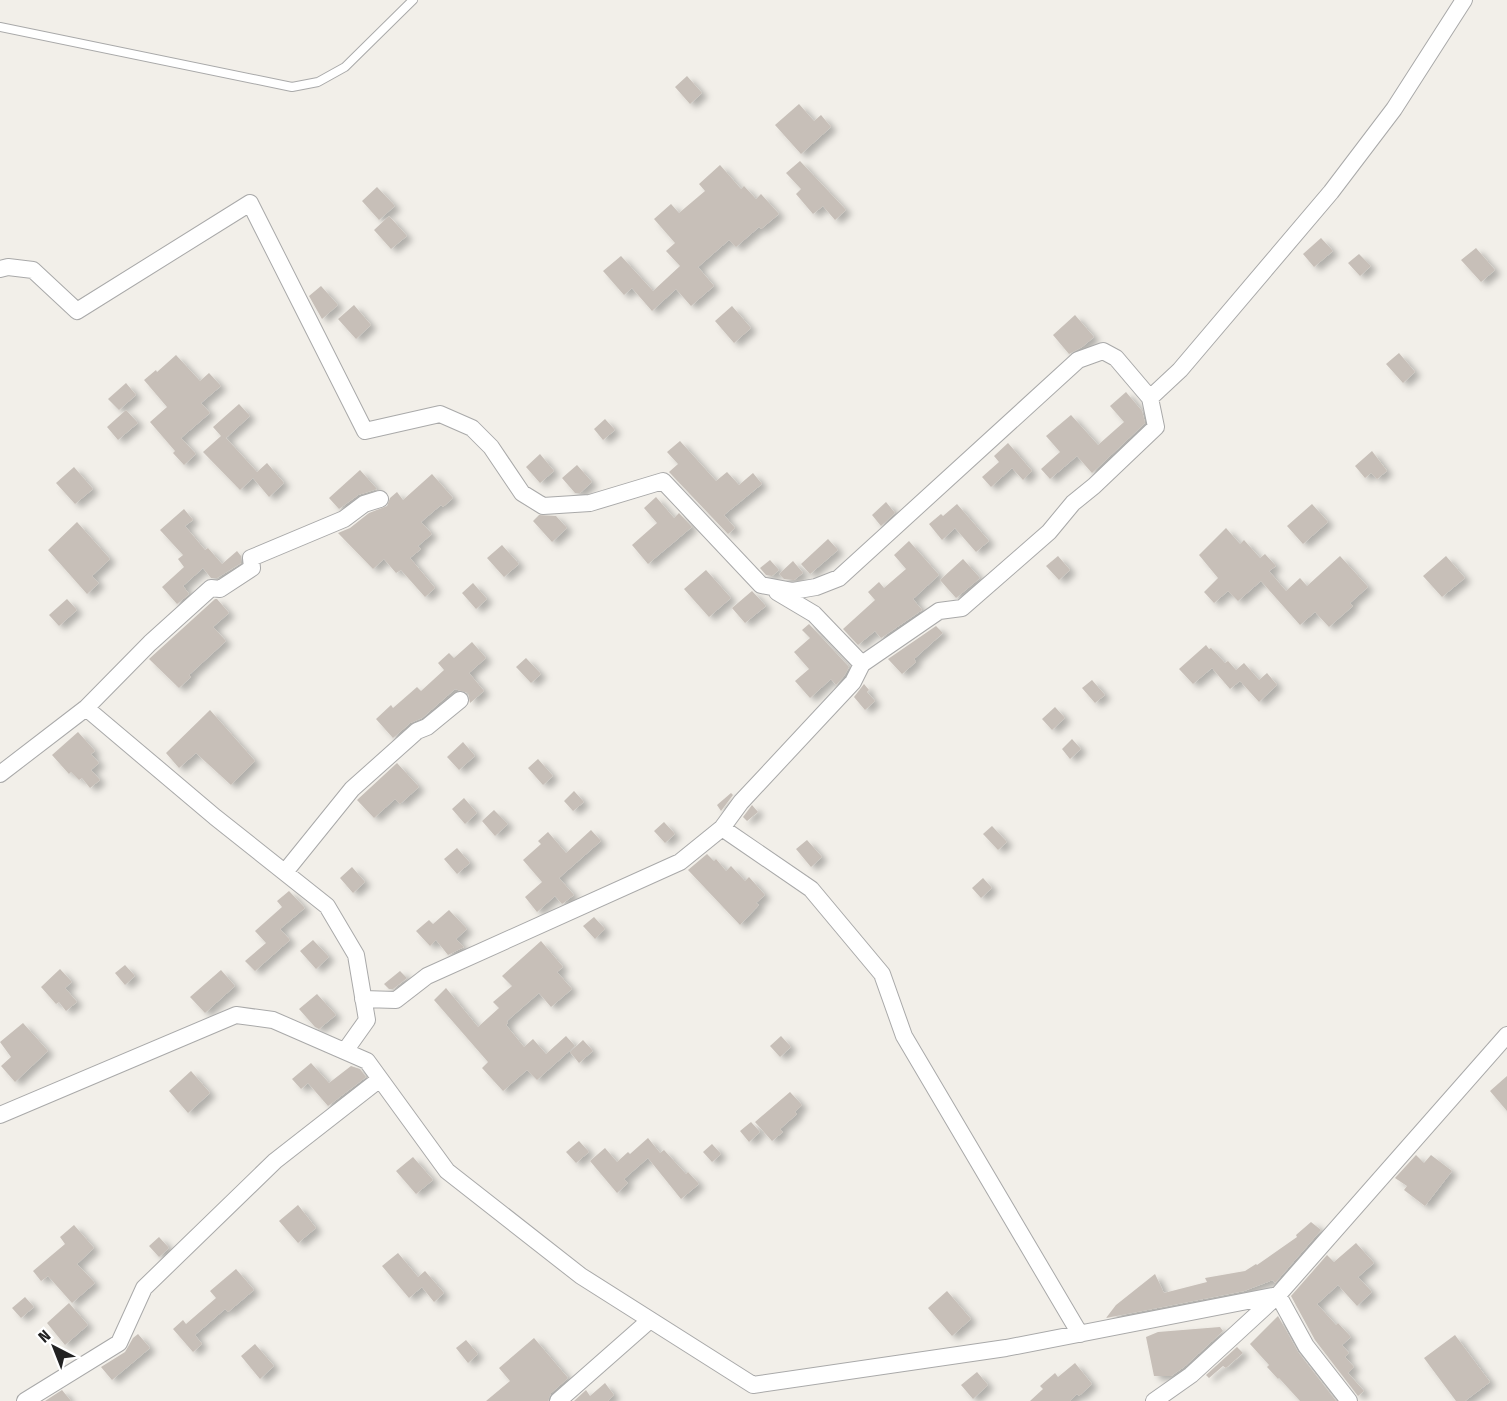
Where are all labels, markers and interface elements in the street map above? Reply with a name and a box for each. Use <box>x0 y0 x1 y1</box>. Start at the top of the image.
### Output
north arrow <box>24 1317 84 1377</box>
text: N <box>34 1326 54 1346</box>

